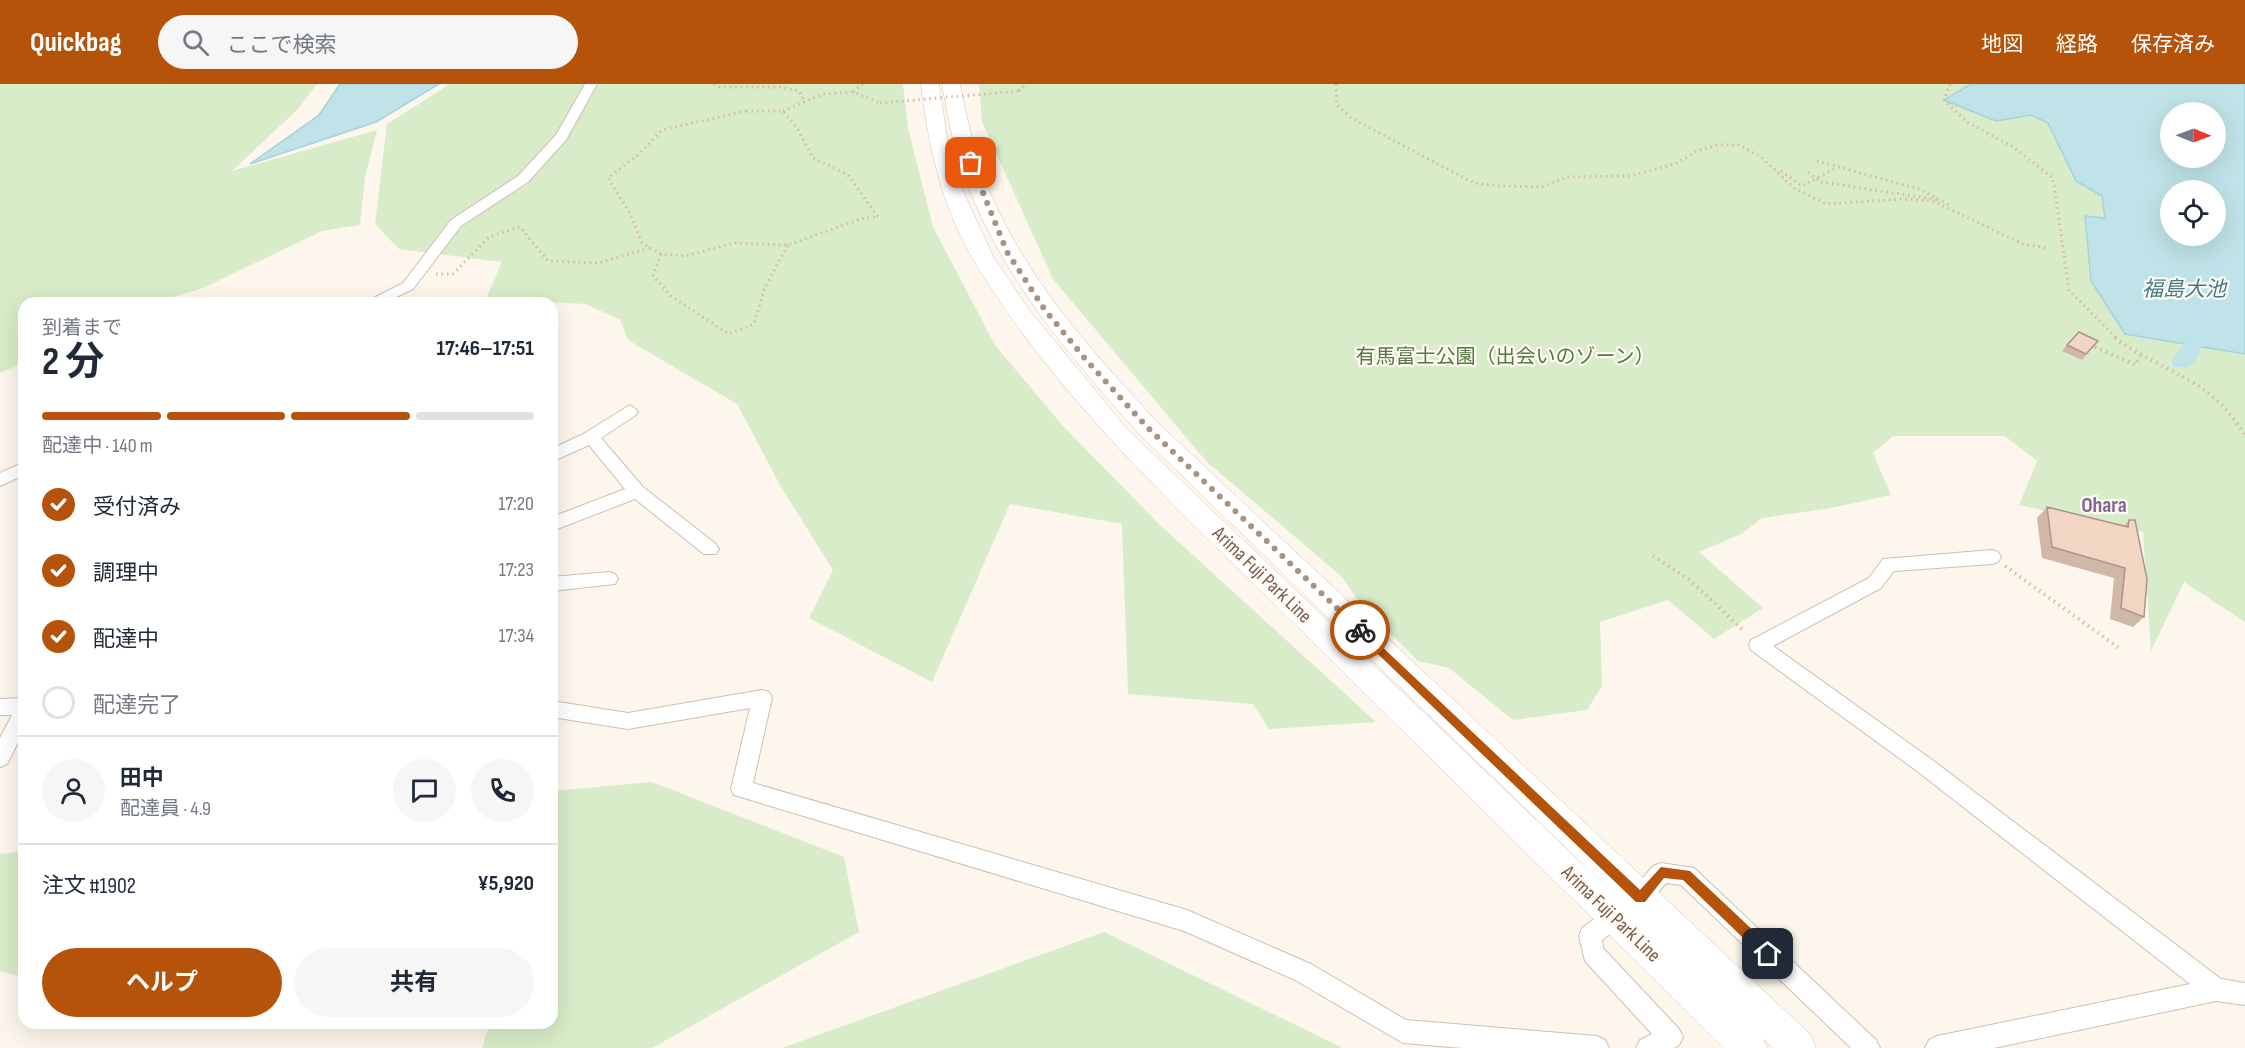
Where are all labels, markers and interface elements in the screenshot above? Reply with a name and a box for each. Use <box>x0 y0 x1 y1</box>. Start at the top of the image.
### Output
search box <box>158 15 578 69</box>
text: Quickbag <box>30 26 122 59</box>
icon: search <box>179 26 212 59</box>
text: ここで検索 <box>227 32 337 59</box>
text: 地図 <box>1981 32 2023 57</box>
text: 経路 <box>2056 32 2098 57</box>
text: 保存済み <box>2131 32 2215 57</box>
north arrow <box>2160 102 2226 168</box>
map controls <box>2160 102 2226 246</box>
pin <box>945 137 996 188</box>
icon: bag <box>954 146 987 179</box>
button: locate <box>2160 180 2226 246</box>
water label: 福島大池 <box>2142 277 2228 302</box>
text: 到着まで <box>42 316 122 340</box>
text: 17:46–17:51 <box>437 335 534 362</box>
text: 2 分 <box>42 339 104 386</box>
park label: 有馬富士公園（出会いのゾーン） <box>1356 345 1655 369</box>
text: 配達中 · 140 m <box>42 434 153 458</box>
icon: check <box>42 488 75 521</box>
text: 17:20 <box>498 492 534 516</box>
district label: Ohara <box>2081 492 2127 519</box>
text: 受付済み <box>93 494 181 521</box>
street label: Arima Fuji Park Line <box>1207 521 1317 628</box>
icon: check <box>42 554 75 587</box>
text: 17:23 <box>499 558 534 582</box>
text: 調理中 <box>93 560 159 587</box>
courier <box>1330 600 1390 660</box>
icon: bike <box>1344 614 1377 647</box>
icon: check <box>42 620 75 653</box>
text: 17:34 <box>499 624 534 648</box>
text: 配達中 <box>93 626 159 653</box>
text: 配達完了 <box>93 692 181 719</box>
button: person <box>42 759 105 822</box>
button: chat <box>393 759 456 822</box>
button: phone <box>471 759 534 822</box>
text: 田中 <box>120 765 164 792</box>
text: 配達員 · 4.9 <box>120 797 211 821</box>
street label: Arima Fuji Park Line <box>1556 860 1666 967</box>
text: ¥5,920 <box>478 870 534 897</box>
text: 注文 #1902 <box>42 873 136 900</box>
pin <box>1742 928 1793 979</box>
icon: home <box>1751 937 1784 970</box>
button: ヘルプ <box>42 948 282 1017</box>
button: 共有 <box>294 948 534 1017</box>

